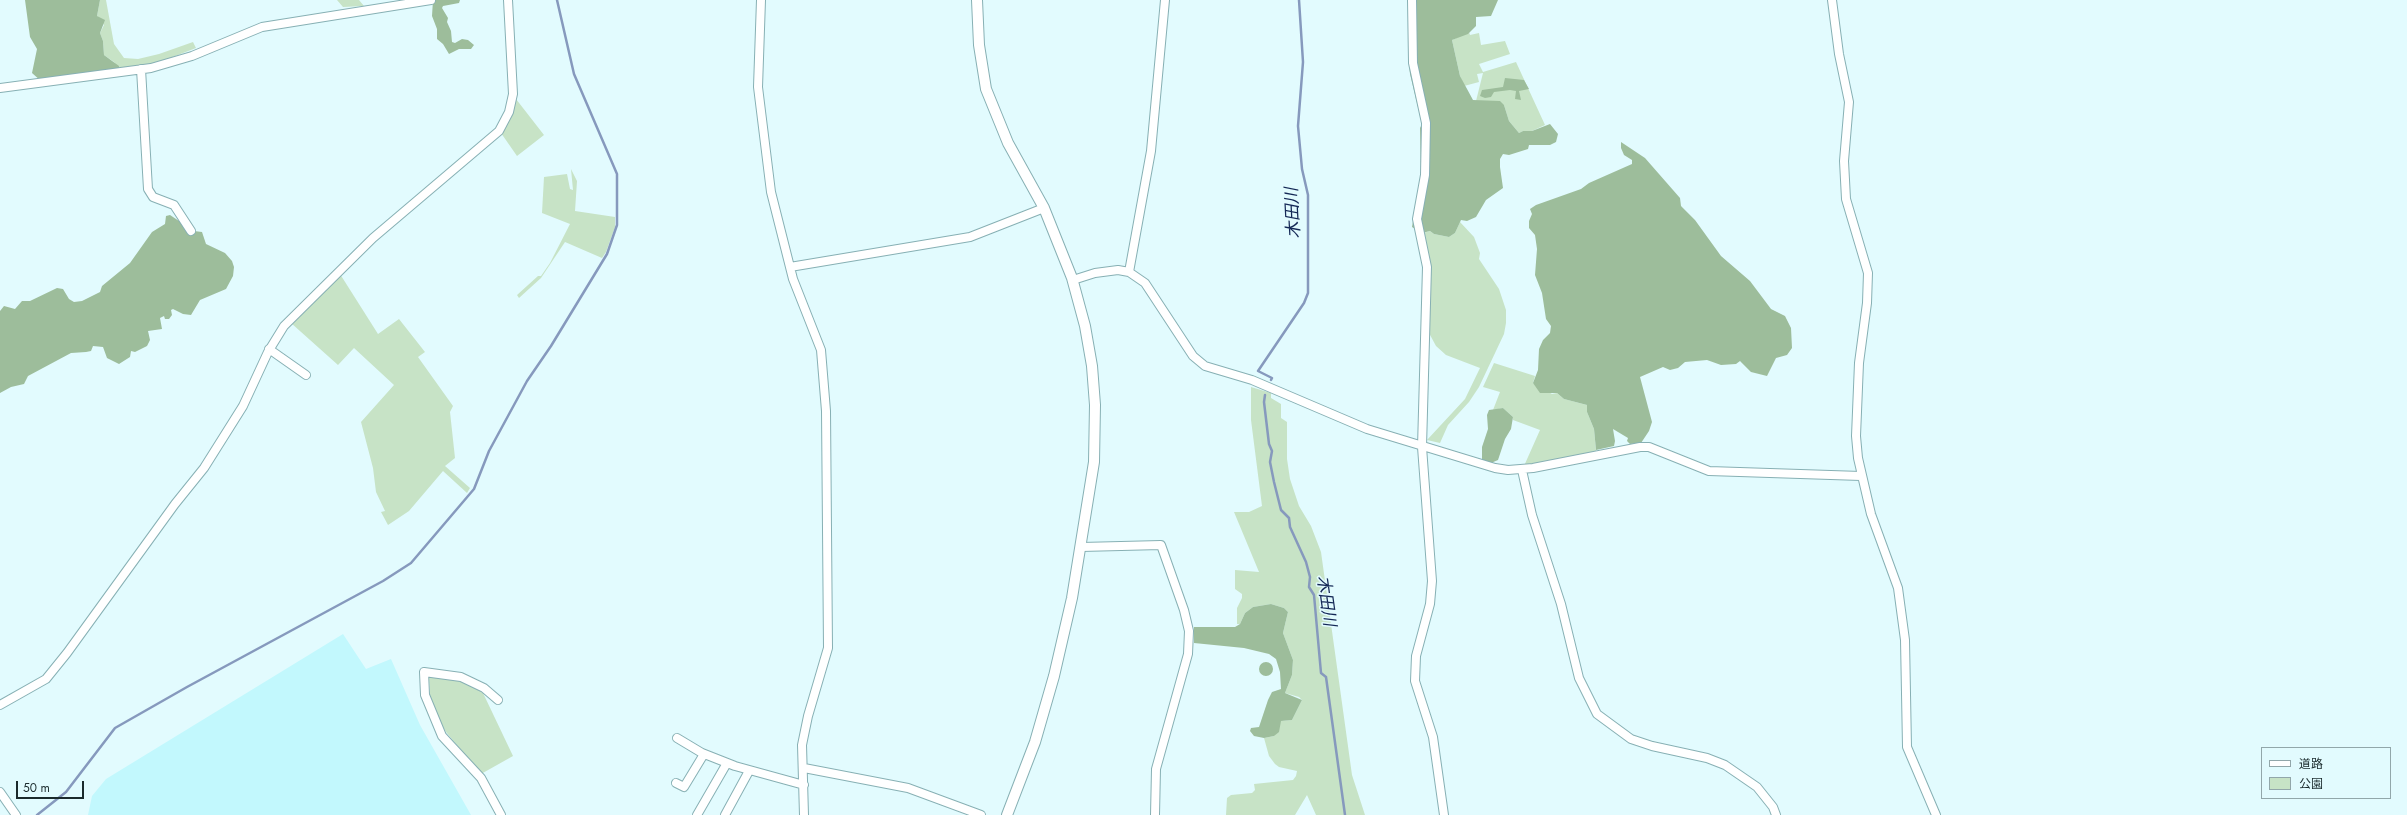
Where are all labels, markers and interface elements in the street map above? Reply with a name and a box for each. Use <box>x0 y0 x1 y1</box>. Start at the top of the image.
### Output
water label: 木田川 <box>1282 187 1306 239</box>
water label: 木田川 <box>1311 574 1339 628</box>
legend <box>2261 747 2391 799</box>
text: 道路 <box>2299 755 2323 773</box>
scale bar <box>18 773 86 799</box>
text: 公園 <box>2299 775 2323 793</box>
text: 50 m <box>23 779 50 797</box>

